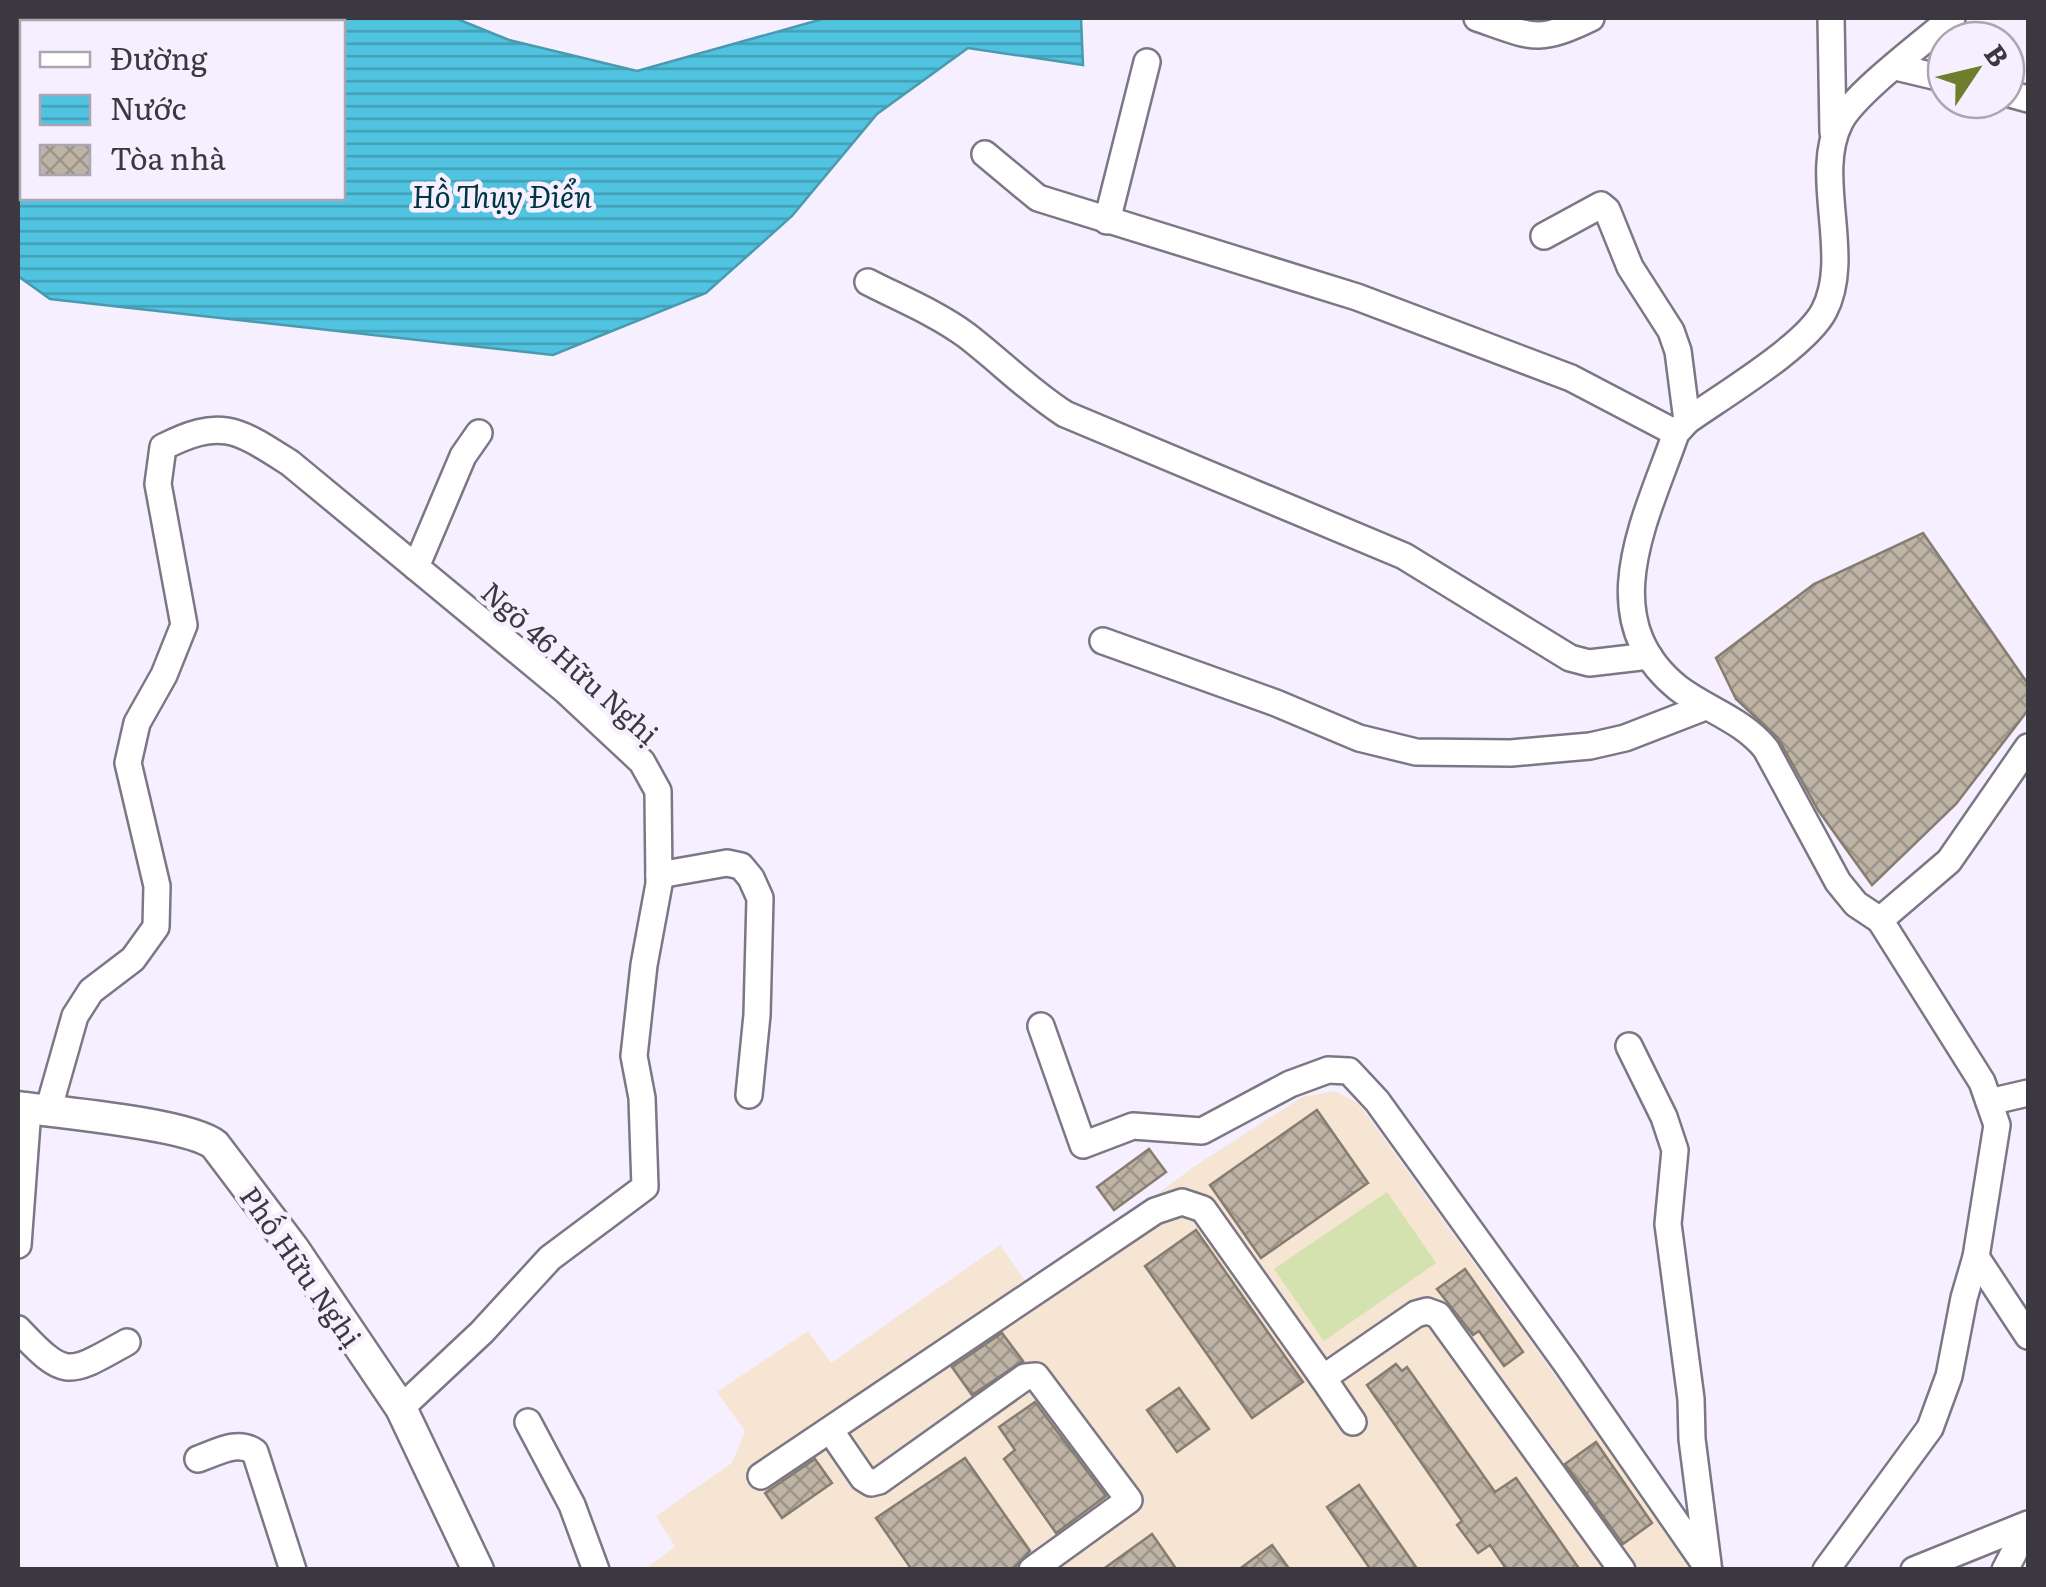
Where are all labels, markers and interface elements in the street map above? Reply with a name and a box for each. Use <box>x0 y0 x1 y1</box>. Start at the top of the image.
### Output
legend <box>20 20 345 200</box>
north arrow <box>1926 20 2026 120</box>
text: Đường <box>110 35 208 79</box>
text: B <box>1975 35 2021 74</box>
text: Nước <box>110 85 186 129</box>
text: Tòa nhà <box>110 135 227 179</box>
water label: Hồ Thụy Điển <box>412 173 592 217</box>
street label: Ngõ 46 Hữu Nghị <box>473 571 669 753</box>
street label: Phố Hữu Nghị <box>231 1177 373 1355</box>

